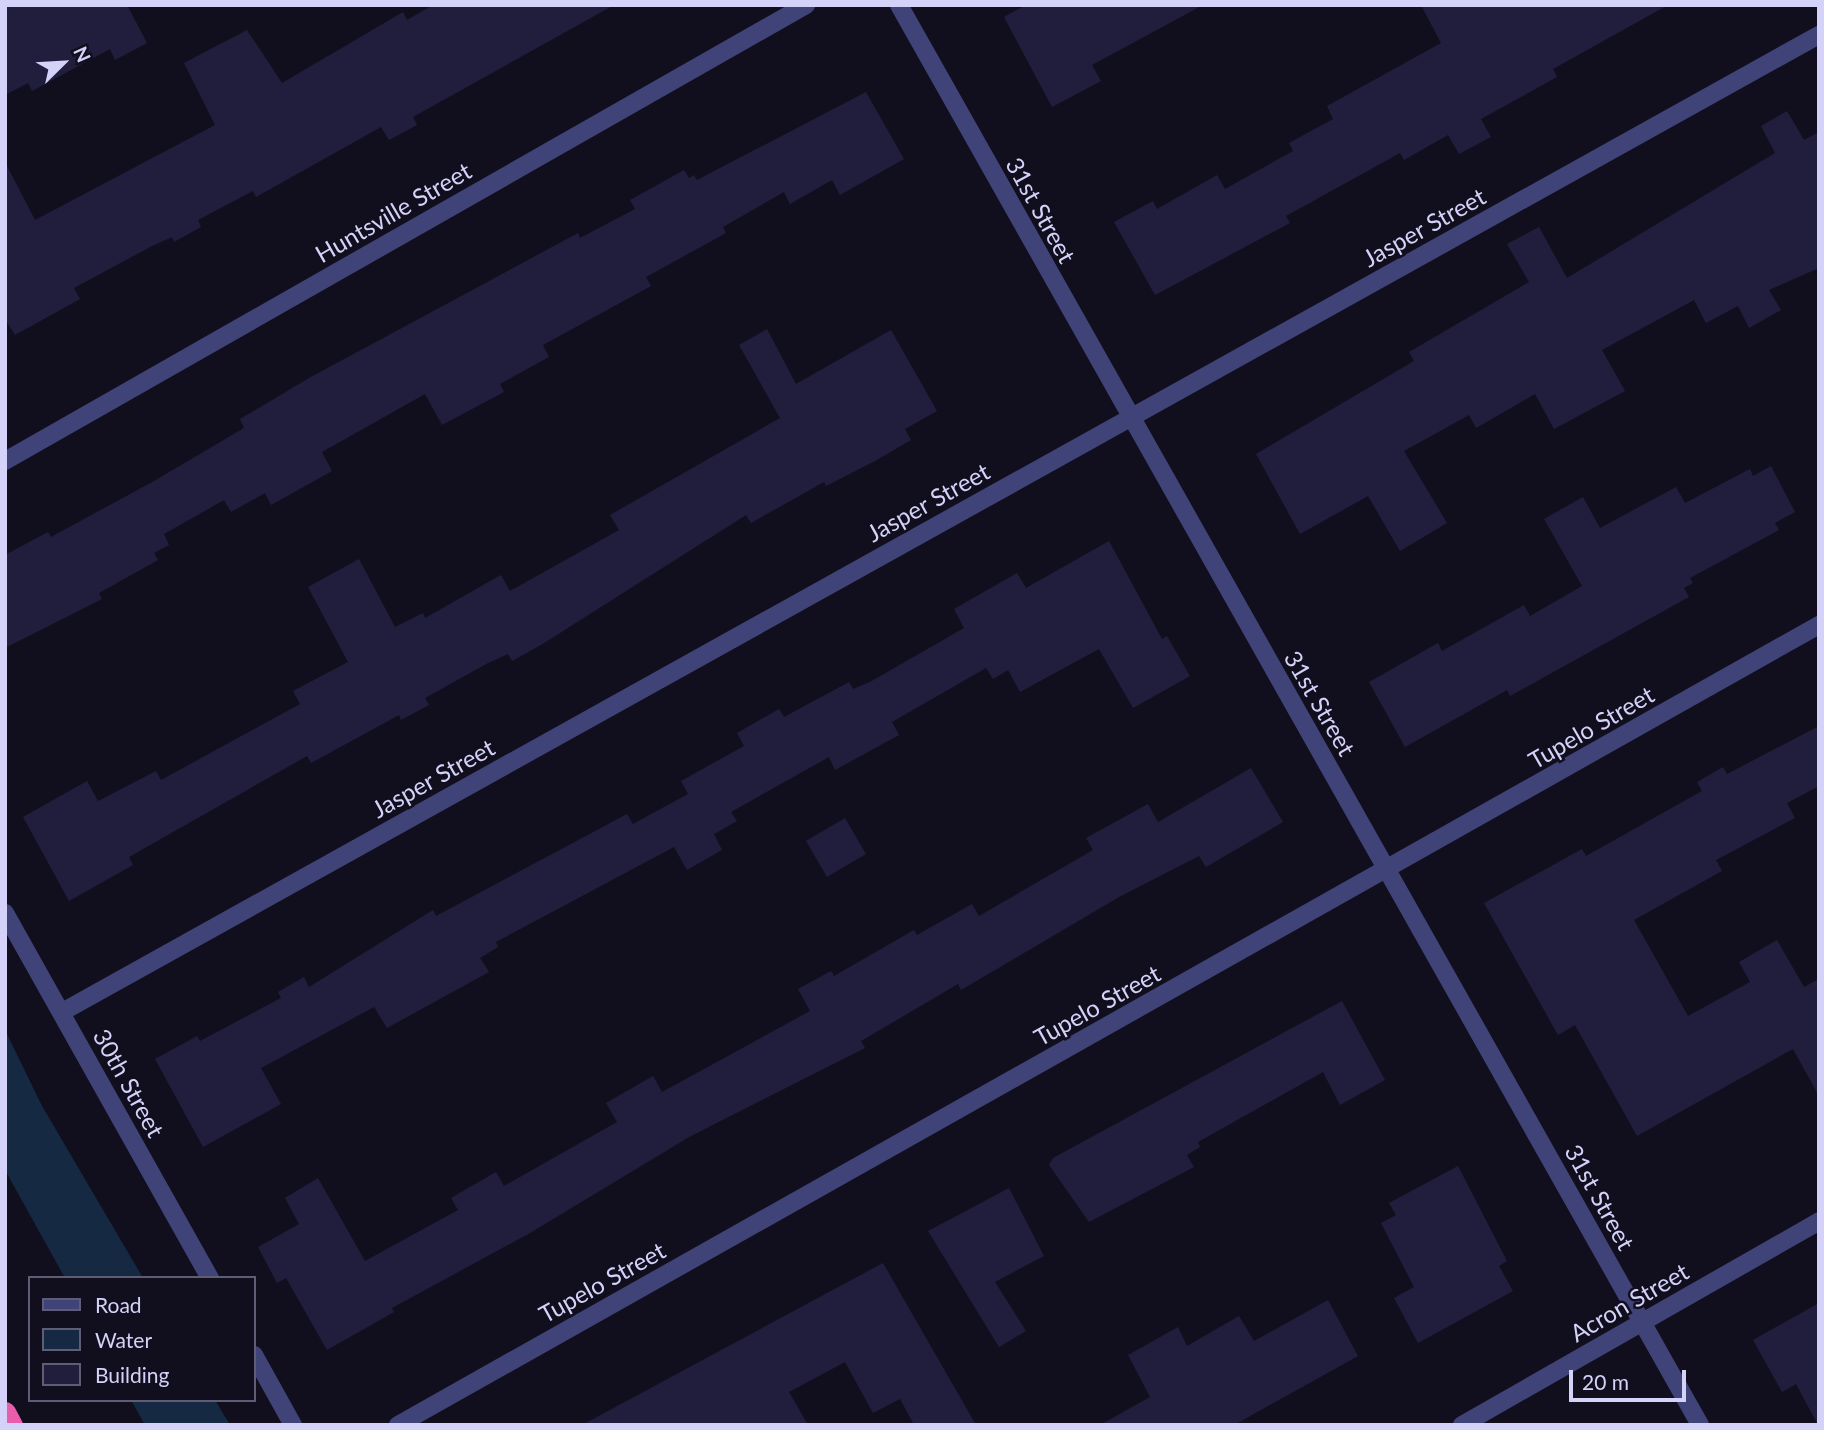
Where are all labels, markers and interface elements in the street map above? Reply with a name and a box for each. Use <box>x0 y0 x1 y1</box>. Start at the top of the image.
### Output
north arrow <box>28 28 98 98</box>
text: N <box>69 43 96 66</box>
street label: 31st Street <box>1000 152 1082 268</box>
street label: Huntsville Street <box>310 156 476 268</box>
street label: Jasper Street <box>1357 181 1491 273</box>
street label: Jasper Street <box>861 456 995 548</box>
street label: 31st Street <box>1278 645 1362 761</box>
street label: Tupelo Street <box>1523 680 1659 774</box>
street label: Jasper Street <box>366 732 500 824</box>
street label: Tupelo Street <box>1029 959 1165 1051</box>
street label: 30th Street <box>88 1024 170 1142</box>
street label: 31st Street <box>1559 1139 1641 1255</box>
street label: Tupelo Street <box>534 1236 670 1328</box>
street label: Acron Street <box>1565 1257 1693 1347</box>
legend <box>28 1276 256 1402</box>
text: Road <box>95 1292 142 1317</box>
text: Water <box>95 1327 152 1352</box>
scale bar <box>1572 1356 1689 1400</box>
text: Building <box>95 1362 170 1387</box>
text: 20 m <box>1582 1369 1629 1394</box>

